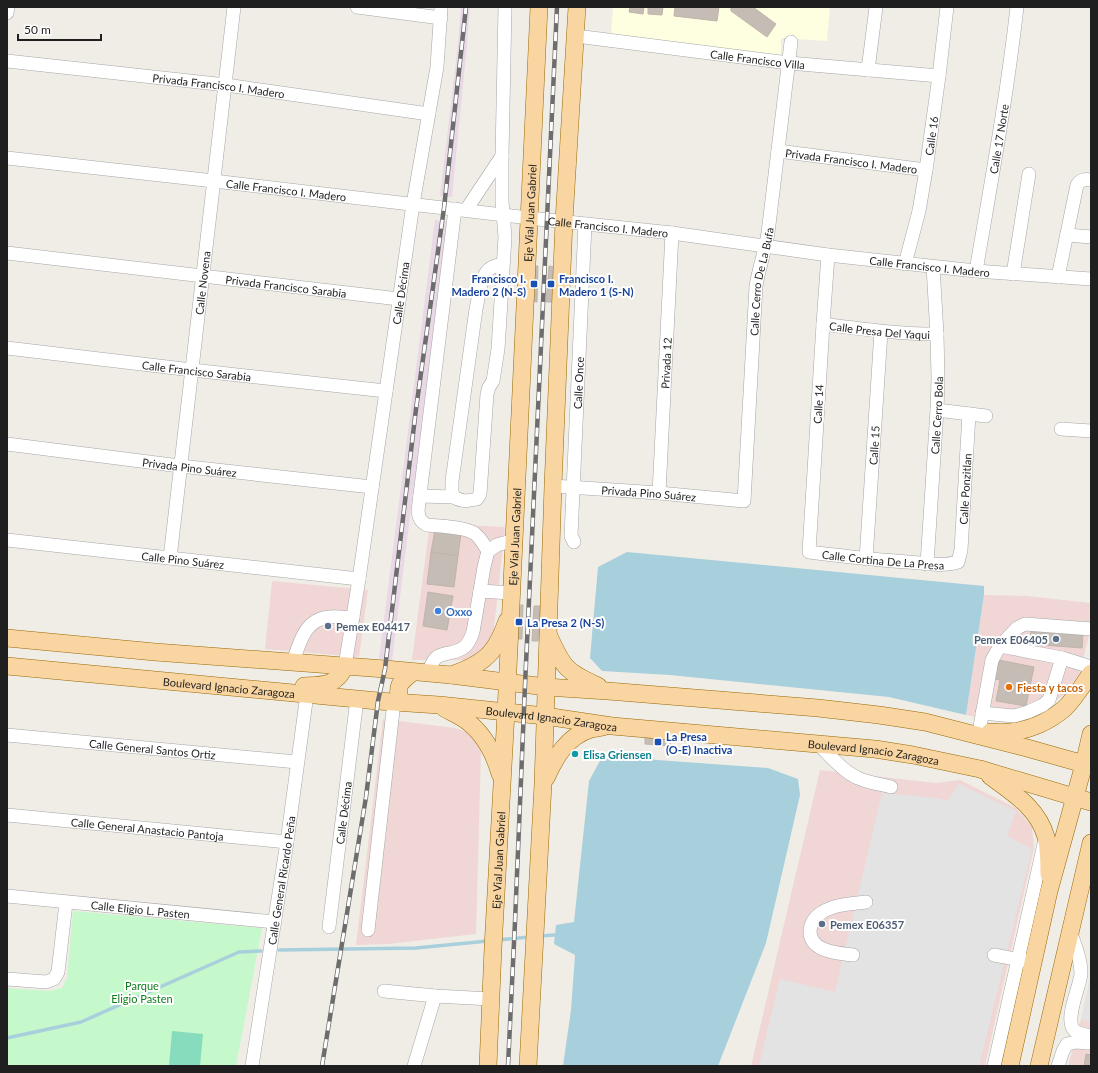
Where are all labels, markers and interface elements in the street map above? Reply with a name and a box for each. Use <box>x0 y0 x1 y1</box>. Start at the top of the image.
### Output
scale bar <box>18 16 101 42</box>
text: 50 m <box>24 22 51 37</box>
street label: Calle Francisco Villa <box>709 47 805 71</box>
street label: Privada Francisco I. Madero <box>152 71 285 100</box>
street label: Calle 17 Norte <box>986 103 1010 175</box>
street label: Calle 16 <box>922 115 940 156</box>
street label: Privada Francisco I. Madero <box>785 146 918 175</box>
street label: Eje Vial Juan Gabriel <box>521 164 538 262</box>
street label: Calle Francisco I. Madero <box>225 176 347 203</box>
street label: Calle Francisco I. Madero <box>547 214 669 239</box>
street label: Calle Cerro De La Bufa <box>747 227 775 336</box>
street label: Calle Novena <box>192 250 212 315</box>
street label: Calle Francisco I. Madero <box>869 253 990 278</box>
street label: Calle Décima <box>389 261 411 325</box>
street label: Privada Francisco Sarabia <box>225 272 347 299</box>
place label: Francisco I. Madero 2 (N-S) <box>451 272 526 298</box>
place label: Francisco I. Madero 1 (S-N) <box>559 272 634 298</box>
marker: Francisco I. Madero 2 (N-S) <box>529 279 539 289</box>
marker: Francisco I. Madero 1 (S-N) <box>546 279 556 289</box>
street label: Calle Presa Del Yaqui <box>829 318 930 340</box>
street label: Privada 12 <box>658 337 673 389</box>
street label: Calle Once <box>570 356 586 409</box>
street label: Calle Francisco Sarabia <box>141 358 252 383</box>
street label: Calle Cerro Bola <box>928 376 945 455</box>
street label: Calle 14 <box>810 383 826 424</box>
street label: Calle 15 <box>866 425 881 465</box>
street label: Calle Ponzitlan <box>956 453 973 525</box>
street label: Privada Pino Suárez <box>142 455 238 479</box>
street label: Privada Pino Suárez <box>601 483 697 503</box>
street label: Eje Vial Juan Gabriel <box>505 488 523 586</box>
street label: Calle Cortina De La Presa <box>821 547 944 571</box>
street label: Calle Pino Suárez <box>141 548 225 571</box>
place label: Oxxo <box>446 605 472 618</box>
marker: Oxxo <box>433 606 443 616</box>
place label: La Presa 2 (N-S) <box>527 616 604 629</box>
marker: La Presa 2 (N-S) <box>514 617 524 627</box>
place label: Pemex E04417 <box>336 620 410 633</box>
marker: Pemex E04417 <box>323 621 333 631</box>
place label: Pemex E06405 <box>974 633 1048 646</box>
marker: Pemex E06405 <box>1051 634 1061 644</box>
street label: Boulevard Ignacio Zaragoza <box>162 674 296 700</box>
place label: Fiesta y tacos <box>1017 681 1083 694</box>
marker: Fiesta y tacos <box>1004 682 1014 692</box>
street label: Boulevard Ignacio Zaragoza <box>485 703 618 733</box>
place label: La Presa (O-E) Inactiva <box>666 730 732 756</box>
street label: Calle General Santos Ortiz <box>89 736 216 761</box>
marker: La Presa (O-E) Inactiva <box>653 737 663 747</box>
street label: Boulevard Ignacio Zaragoza <box>807 737 940 767</box>
place label: Elisa Griensen <box>583 748 652 761</box>
marker: Elisa Griensen <box>570 749 580 759</box>
street label: Calle Décima <box>333 781 353 845</box>
street label: Eje Vial Juan Gabriel <box>489 811 507 909</box>
street label: Calle General Anastacio Pantoja <box>70 815 224 842</box>
street label: Calle General Ricardo Peña <box>265 815 297 946</box>
street label: Calle Eligio L. Pasten <box>90 898 190 920</box>
place label: Pemex E06357 <box>830 918 904 931</box>
marker: Pemex E06357 <box>817 919 827 929</box>
park label: Parque Eligio Pasten <box>111 979 173 1005</box>

